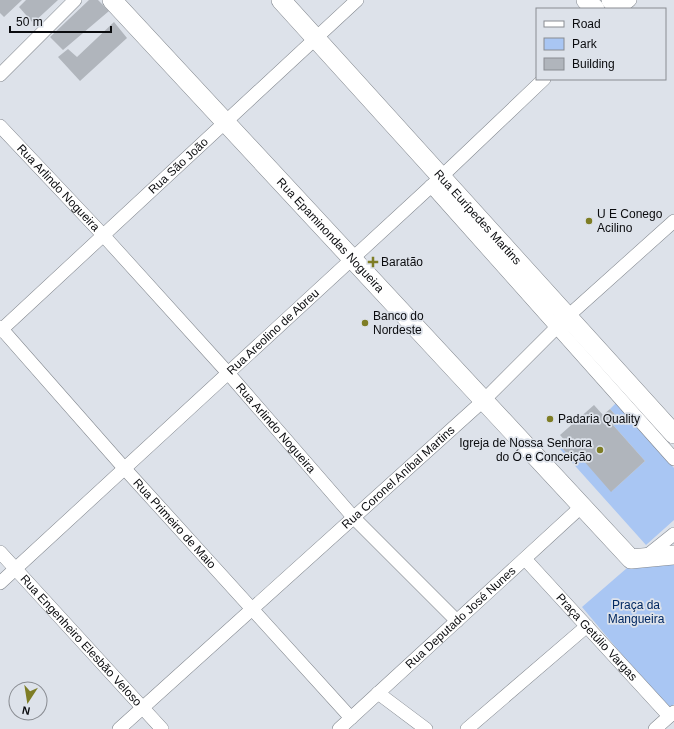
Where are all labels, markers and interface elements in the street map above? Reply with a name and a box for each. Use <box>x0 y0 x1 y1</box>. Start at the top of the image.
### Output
scale bar <box>10 8 111 34</box>
legend <box>536 8 666 80</box>
text: 50 m <box>16 15 43 29</box>
text: Road <box>572 17 601 31</box>
text: Park <box>572 37 598 51</box>
text: Building <box>572 57 615 71</box>
street label: Rua São João <box>145 135 211 197</box>
street label: Rua Arlindo Nogueira <box>14 141 103 234</box>
street label: Rua Eurípedes Martins <box>431 167 524 267</box>
street label: Rua Epaminondas Nogueira <box>274 175 387 296</box>
place label: U E Conego Acilino <box>597 207 663 235</box>
marker: U E Conego Acilino <box>584 216 594 226</box>
place label: Baratão <box>381 255 423 269</box>
marker: Baratão <box>368 257 378 267</box>
street label: Rua Areolino de Abreu <box>224 286 322 378</box>
place label: Banco do Nordeste <box>373 309 424 337</box>
marker: Banco do Nordeste <box>360 318 370 328</box>
street label: Rua Arlindo Nogueira <box>233 380 319 476</box>
place label: Padaria Quality <box>558 412 640 426</box>
marker: Padaria Quality <box>545 414 555 424</box>
street label: Rua Coronel Aníbal Martins <box>339 423 458 532</box>
place label: Igreja de Nossa Senhora do Ó e Conceição <box>459 436 592 464</box>
marker: Igreja de Nossa Senhora do Ó e Conceição <box>595 445 605 455</box>
street label: Rua Primeiro de Maio <box>130 476 219 572</box>
street label: Rua Deputado José Nunes <box>403 563 518 671</box>
street label: Rua Engenheiro Elesbão Veloso <box>17 572 145 709</box>
street label: Praça Getúlio Vargas <box>553 591 640 684</box>
park label: Praça da Mangueira <box>608 598 665 626</box>
north arrow <box>8 681 48 721</box>
text: N <box>21 704 31 717</box>

